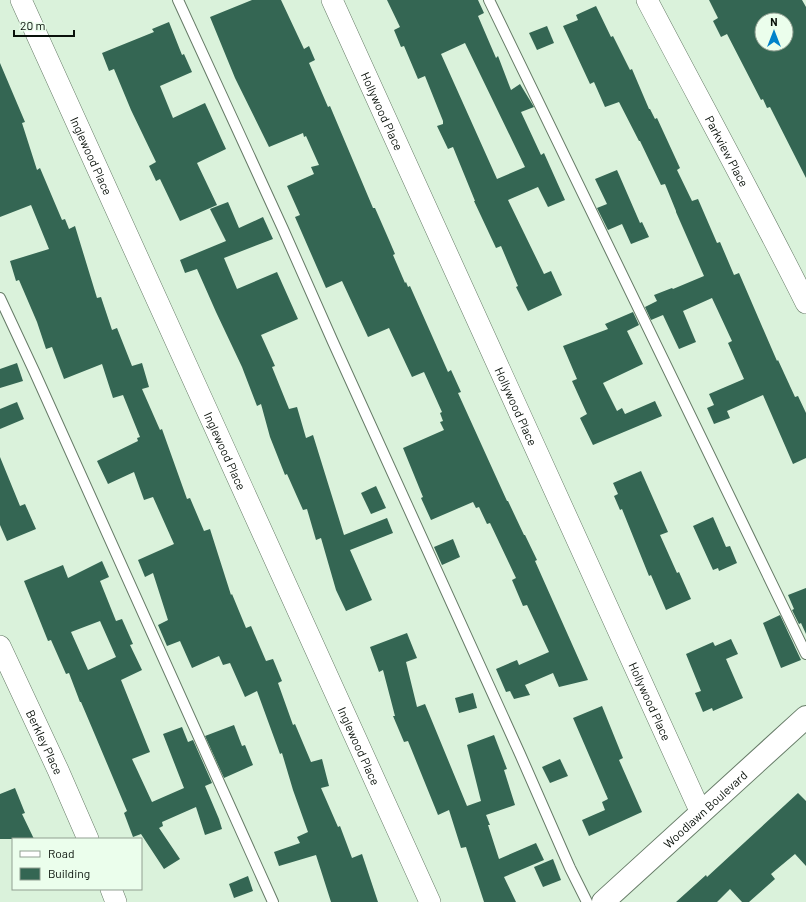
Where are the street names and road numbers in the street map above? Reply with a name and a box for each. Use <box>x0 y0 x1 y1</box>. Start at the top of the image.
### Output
street label: Hollywood Place <box>359 70 406 153</box>
street label: Parkview Place <box>703 113 752 189</box>
street label: Inglewood Place <box>68 115 115 197</box>
street label: Hollywood Place <box>492 365 540 448</box>
street label: Inglewood Place <box>202 410 249 492</box>
street label: Hollywood Place <box>626 660 674 743</box>
street label: Inglewood Place <box>335 705 383 787</box>
street label: Berkley Place <box>24 707 66 777</box>
street label: Woodlawn Boulevard <box>660 767 750 851</box>

